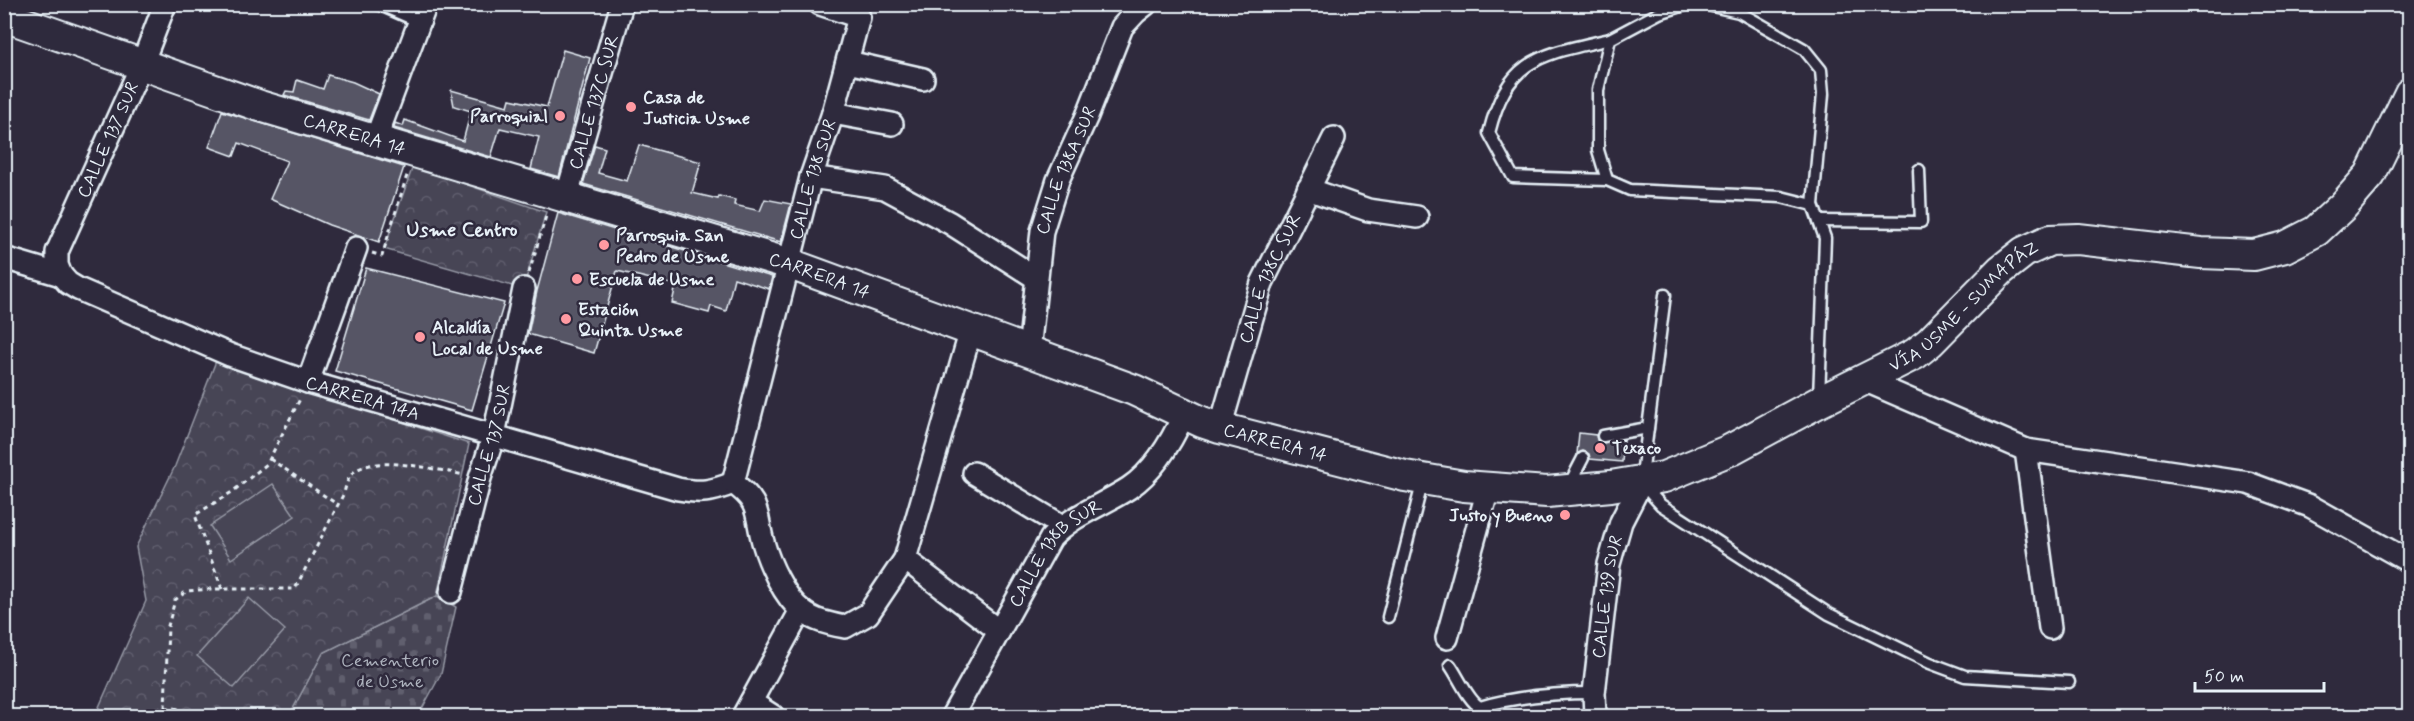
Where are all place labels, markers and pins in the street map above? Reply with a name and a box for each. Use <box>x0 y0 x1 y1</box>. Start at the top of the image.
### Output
place label: Casa de Justicia Usme <box>643 86 750 131</box>
marker: Casa de Justicia Usme <box>624 100 638 114</box>
place label: Parroquial <box>470 105 548 129</box>
marker: Parroquial <box>553 109 567 123</box>
place label: Parroquia San Pedro de Usme <box>616 224 730 269</box>
marker: Parroquia San Pedro de Usme <box>597 238 611 252</box>
place label: Escuela de Usme <box>589 268 714 292</box>
marker: Escuela de Usme <box>570 272 584 286</box>
place label: Estación Quinta Usme <box>578 298 683 343</box>
marker: Estación Quinta Usme <box>559 312 573 326</box>
place label: Alcaldía Local de Usme <box>432 316 543 361</box>
marker: Alcaldía Local de Usme <box>413 330 427 344</box>
place label: Texaco <box>1612 437 1661 461</box>
marker: Texaco <box>1593 441 1607 455</box>
place label: Justo y Bueno <box>1449 504 1553 528</box>
marker: Justo y Bueno <box>1558 508 1572 522</box>

